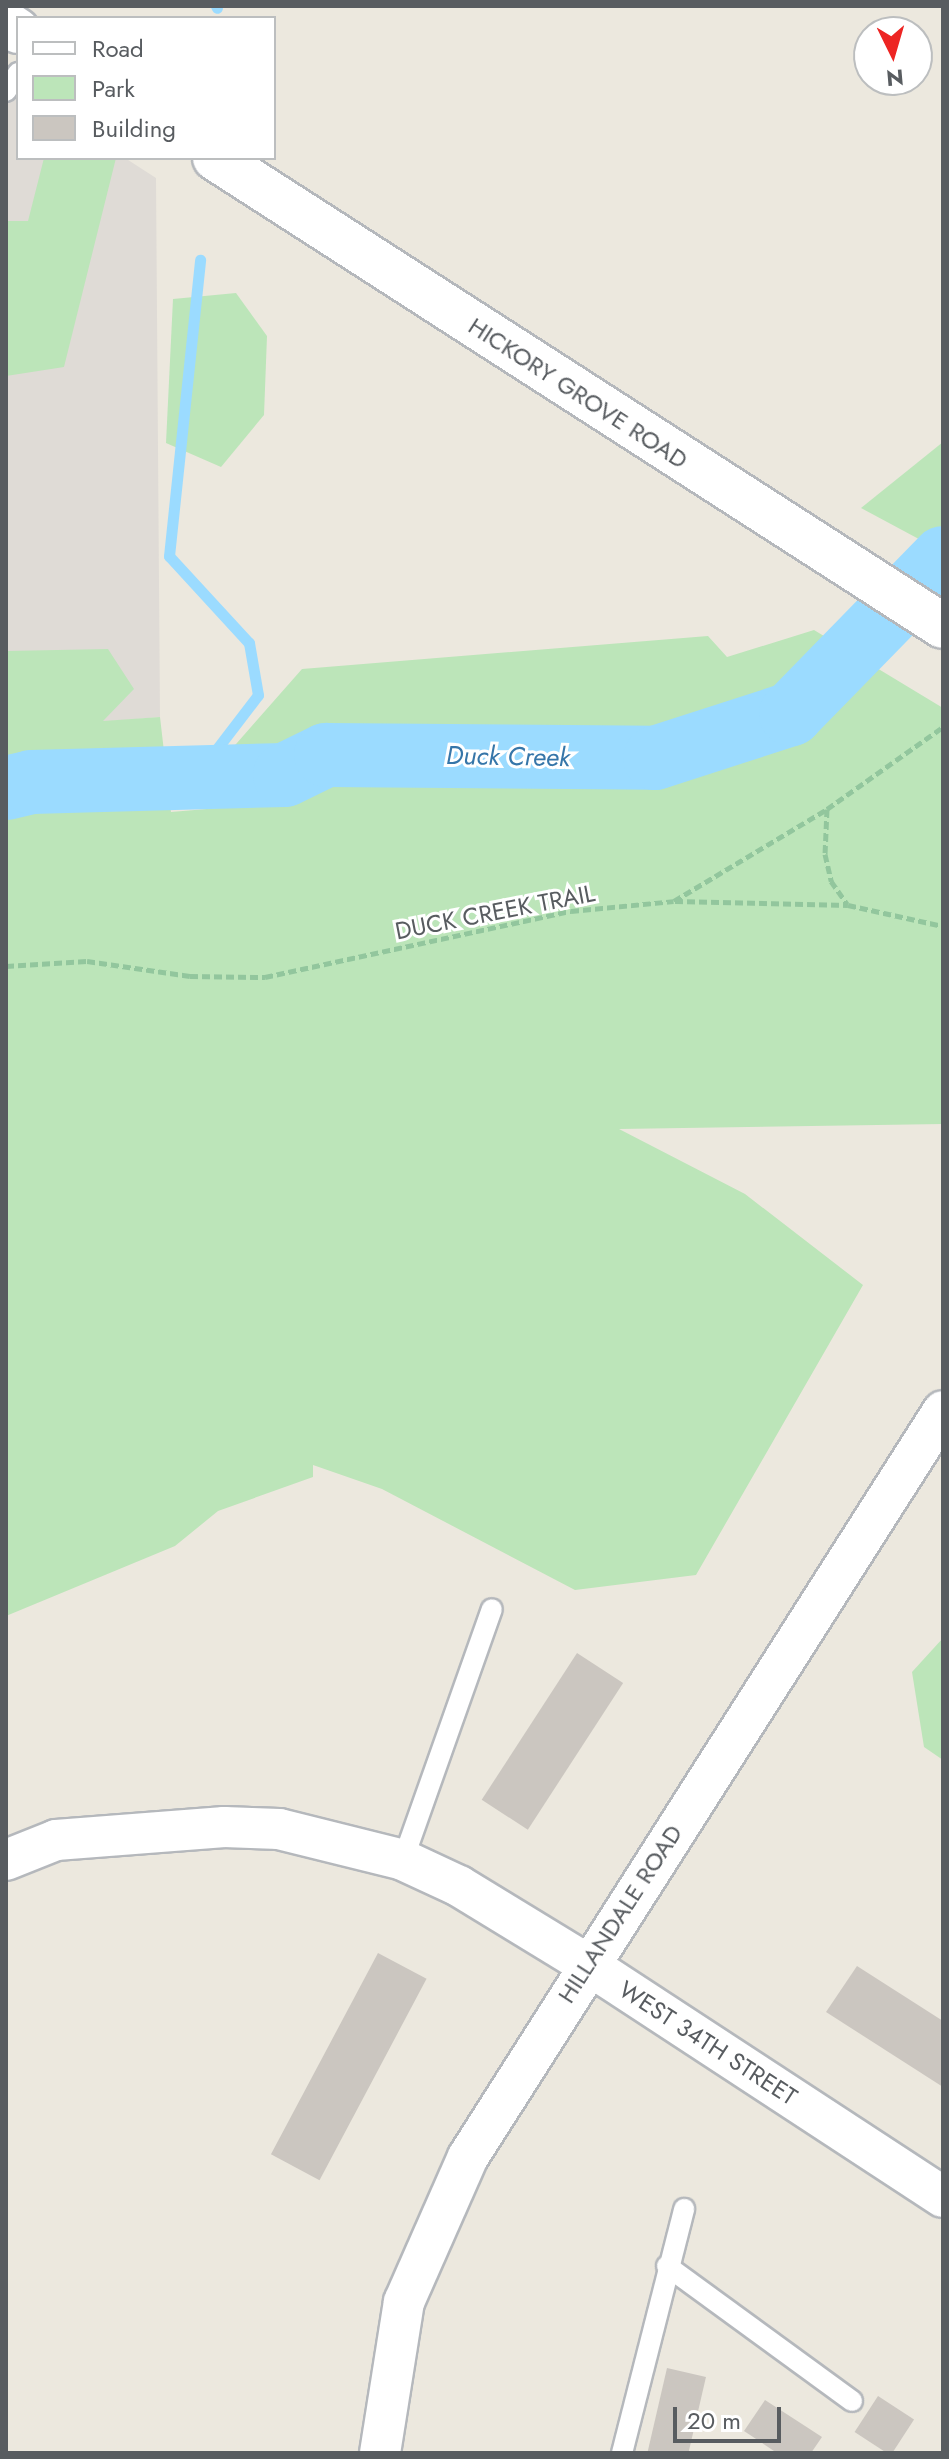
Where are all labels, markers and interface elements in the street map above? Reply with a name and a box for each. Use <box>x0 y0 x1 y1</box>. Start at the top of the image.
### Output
legend <box>16 16 276 160</box>
north arrow <box>853 16 933 96</box>
text: Road <box>92 31 144 66</box>
text: N <box>885 61 905 95</box>
text: Park <box>92 71 135 106</box>
text: Building <box>92 111 176 146</box>
street label: HICKORY GROVE ROAD <box>463 311 693 475</box>
water label: Duck Creek <box>446 740 570 774</box>
street label: DUCK CREEK TRAIL <box>393 879 597 945</box>
street label: HILLANDALE ROAD <box>552 1820 688 2008</box>
street label: WEST 34TH STREET <box>614 1975 802 2111</box>
scale bar <box>677 2391 785 2441</box>
text: 20 m <box>687 2403 741 2438</box>

